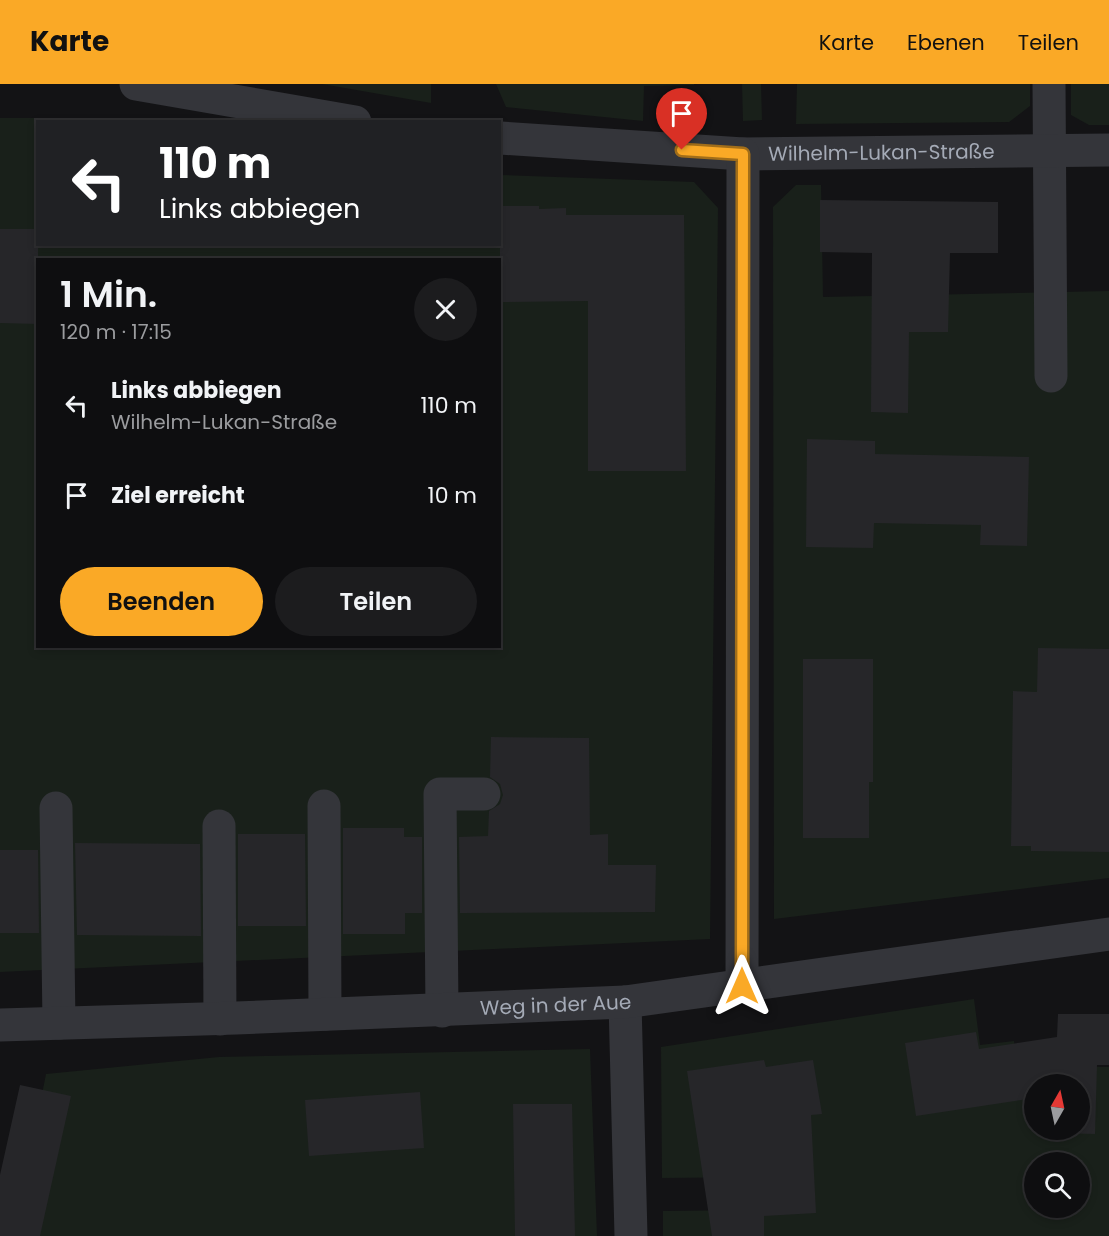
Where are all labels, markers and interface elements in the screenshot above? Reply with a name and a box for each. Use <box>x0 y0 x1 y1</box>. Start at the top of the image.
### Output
text: Karte <box>30 22 109 61</box>
text: Karte <box>819 28 874 57</box>
text: Ebenen <box>907 28 985 57</box>
text: Teilen <box>1018 28 1079 57</box>
pin <box>656 88 707 150</box>
icon: arrive <box>665 97 698 130</box>
text: 110 m <box>159 134 271 193</box>
street label: Wilhelm-Lukan-Straße <box>768 137 995 168</box>
icon: left <box>60 144 138 222</box>
text: Links abbiegen <box>159 190 360 227</box>
text: 1 Min. <box>60 269 157 320</box>
button: close <box>414 278 477 341</box>
text: 120 m · 17:15 <box>60 318 172 346</box>
text: Links abbiegen <box>111 375 282 406</box>
icon: left <box>60 389 93 422</box>
text: 110 m <box>421 390 477 421</box>
text: Wilhelm-Lukan-Straße <box>111 408 337 436</box>
icon: arrive <box>60 479 93 512</box>
text: Ziel erreicht <box>111 480 245 511</box>
text: 10 m <box>428 480 477 511</box>
button: Beenden <box>60 567 263 636</box>
button: Teilen <box>275 567 477 636</box>
position arrow <box>710 954 774 1018</box>
street label: Weg in der Aue <box>479 987 633 1022</box>
north arrow <box>1024 1074 1090 1140</box>
map controls <box>1024 1074 1090 1218</box>
button: search <box>1024 1152 1090 1218</box>

